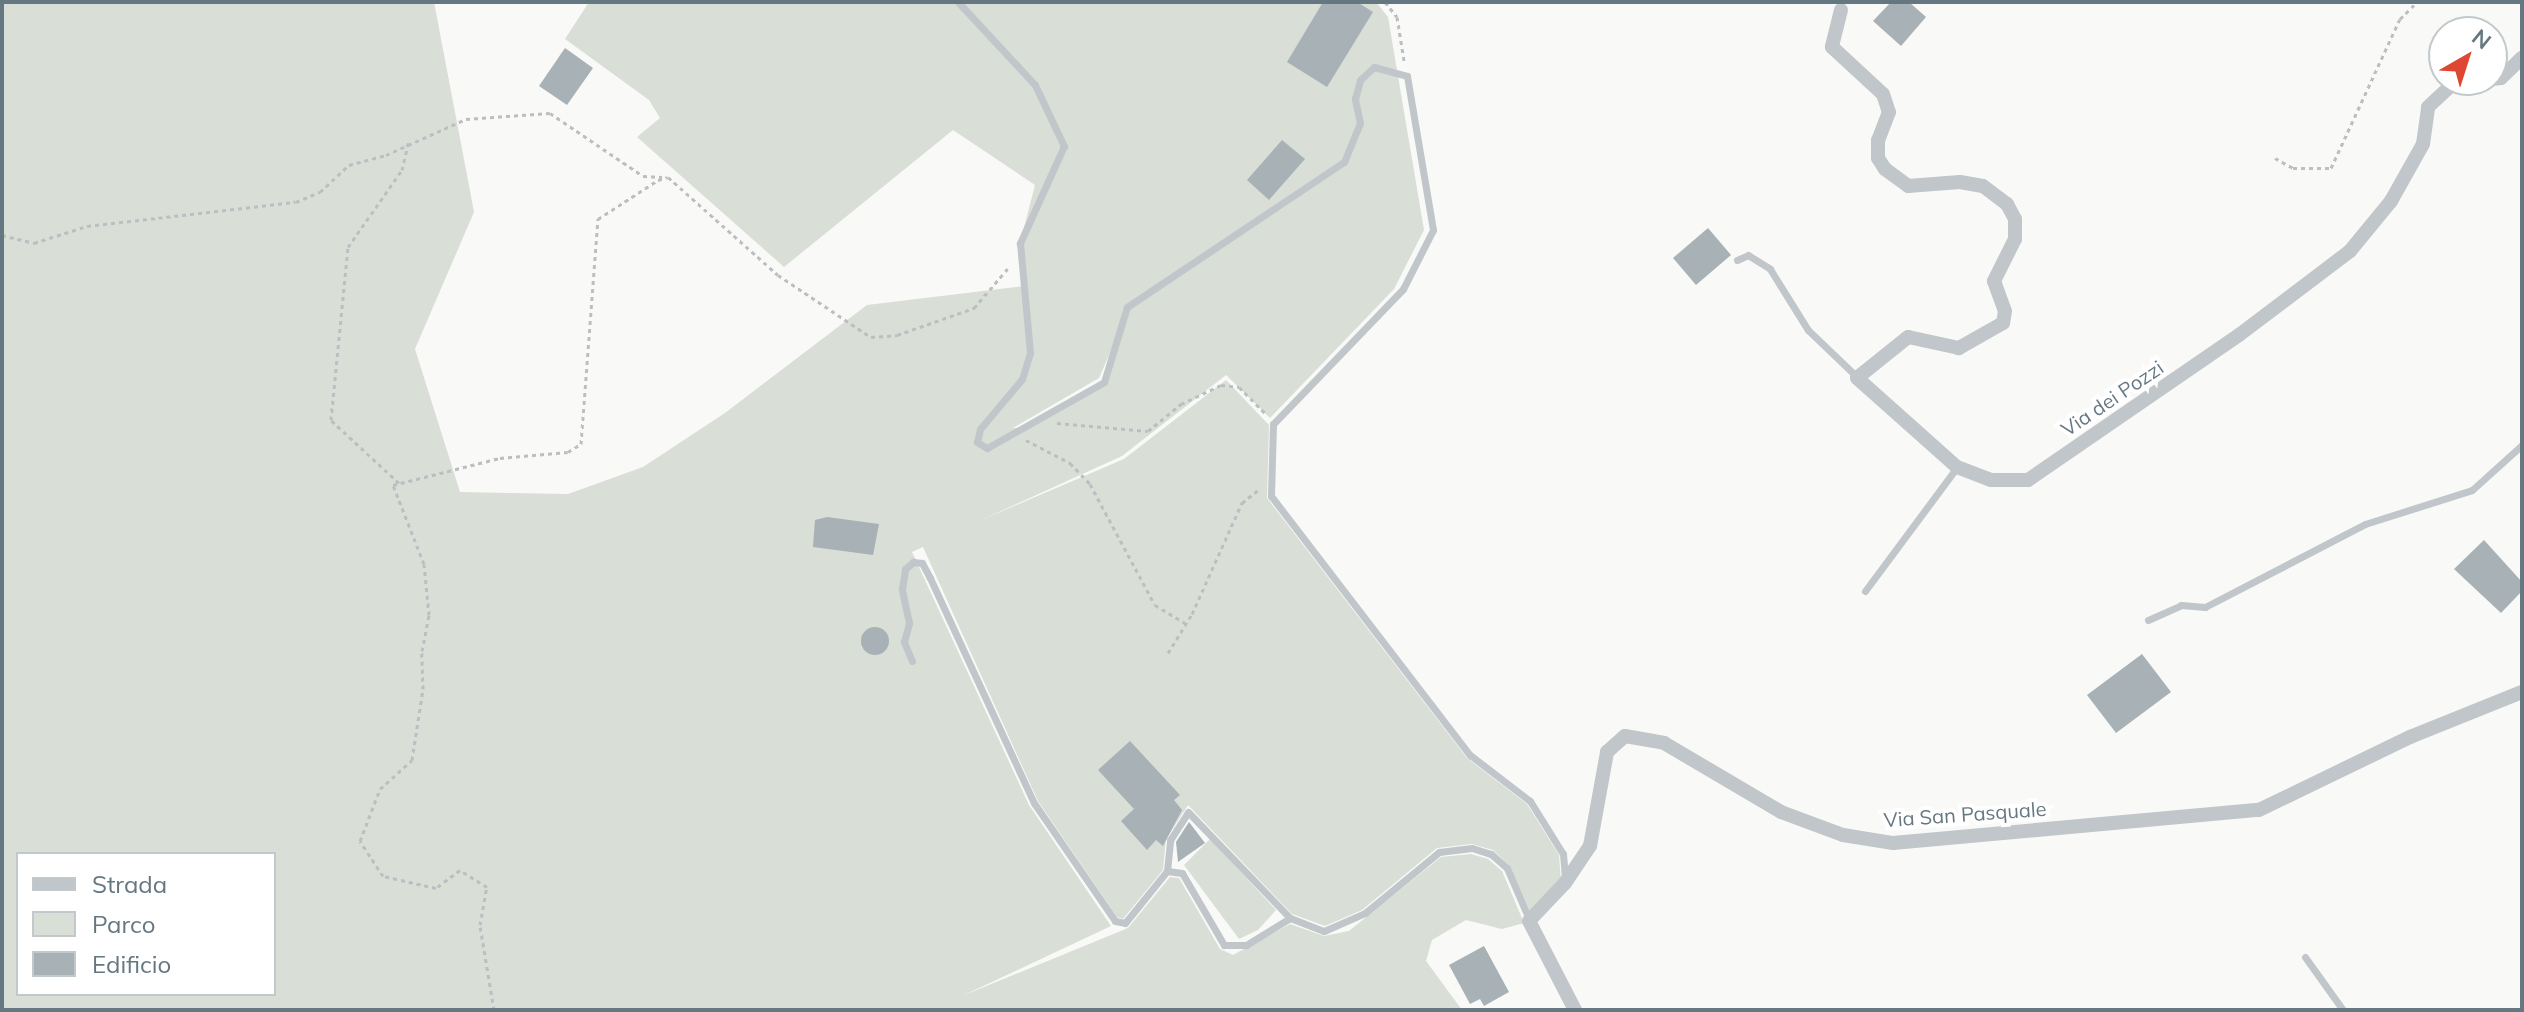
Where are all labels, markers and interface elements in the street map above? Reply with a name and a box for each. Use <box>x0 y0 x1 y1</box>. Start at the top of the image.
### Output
north arrow <box>2428 16 2508 96</box>
text: N <box>2467 23 2497 55</box>
street label: Via dei Pozzi <box>2056 355 2168 441</box>
street label: Via San Pasquale <box>1883 796 2047 832</box>
legend <box>16 852 276 996</box>
text: Strada <box>92 869 167 899</box>
text: Parco <box>92 909 155 939</box>
text: Edificio <box>92 949 171 979</box>

